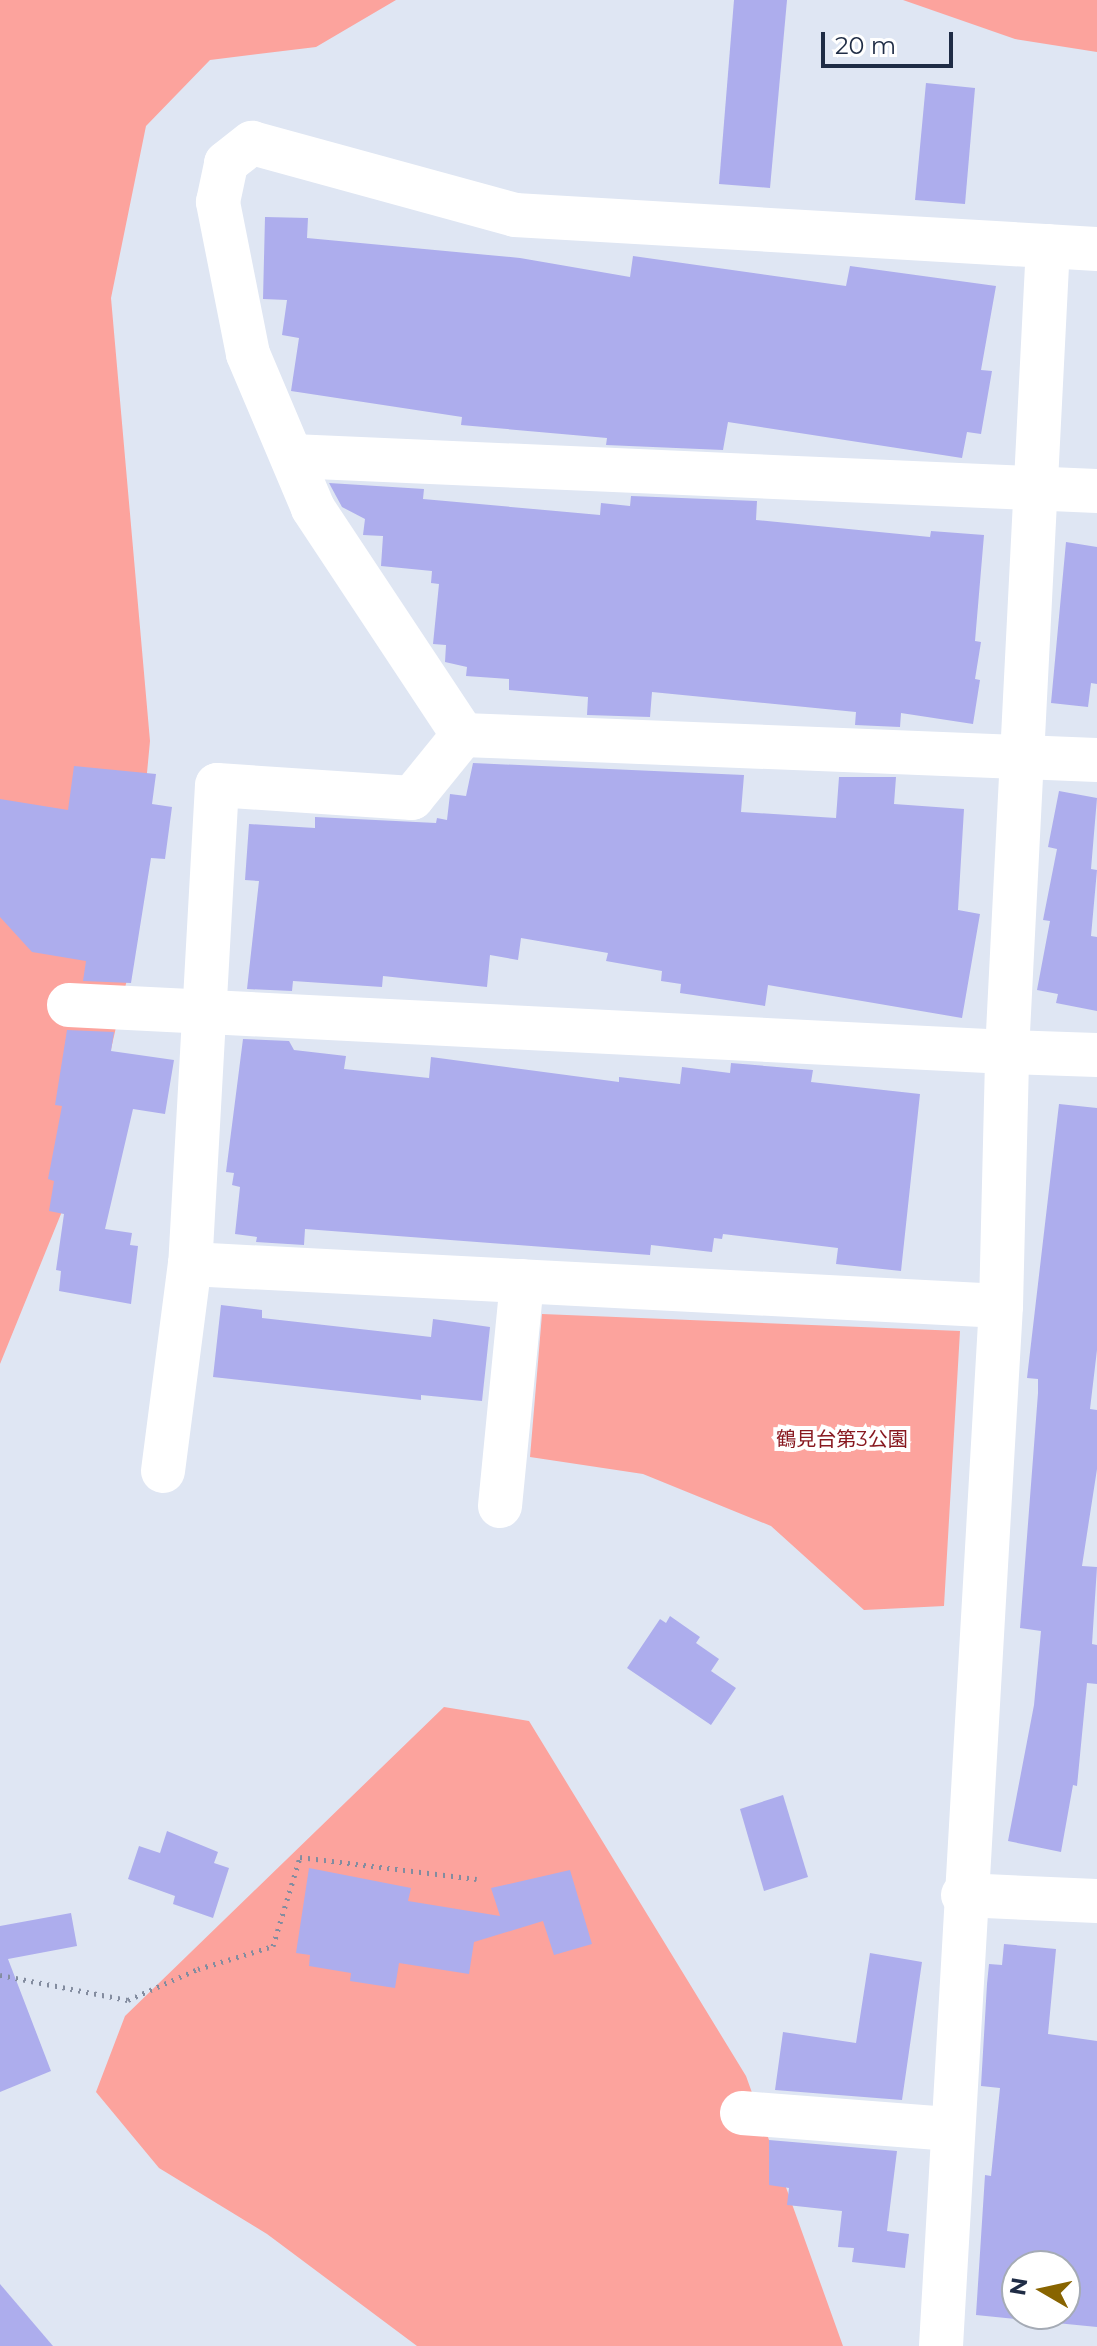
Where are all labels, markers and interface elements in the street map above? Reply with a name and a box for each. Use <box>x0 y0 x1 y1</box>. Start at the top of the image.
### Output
scale bar <box>825 16 957 66</box>
text: 20 m <box>835 31 896 60</box>
park label: 鶴見台第3公園 <box>776 1427 908 1451</box>
north arrow <box>1001 2250 1081 2330</box>
text: N <box>1004 2276 1034 2297</box>

